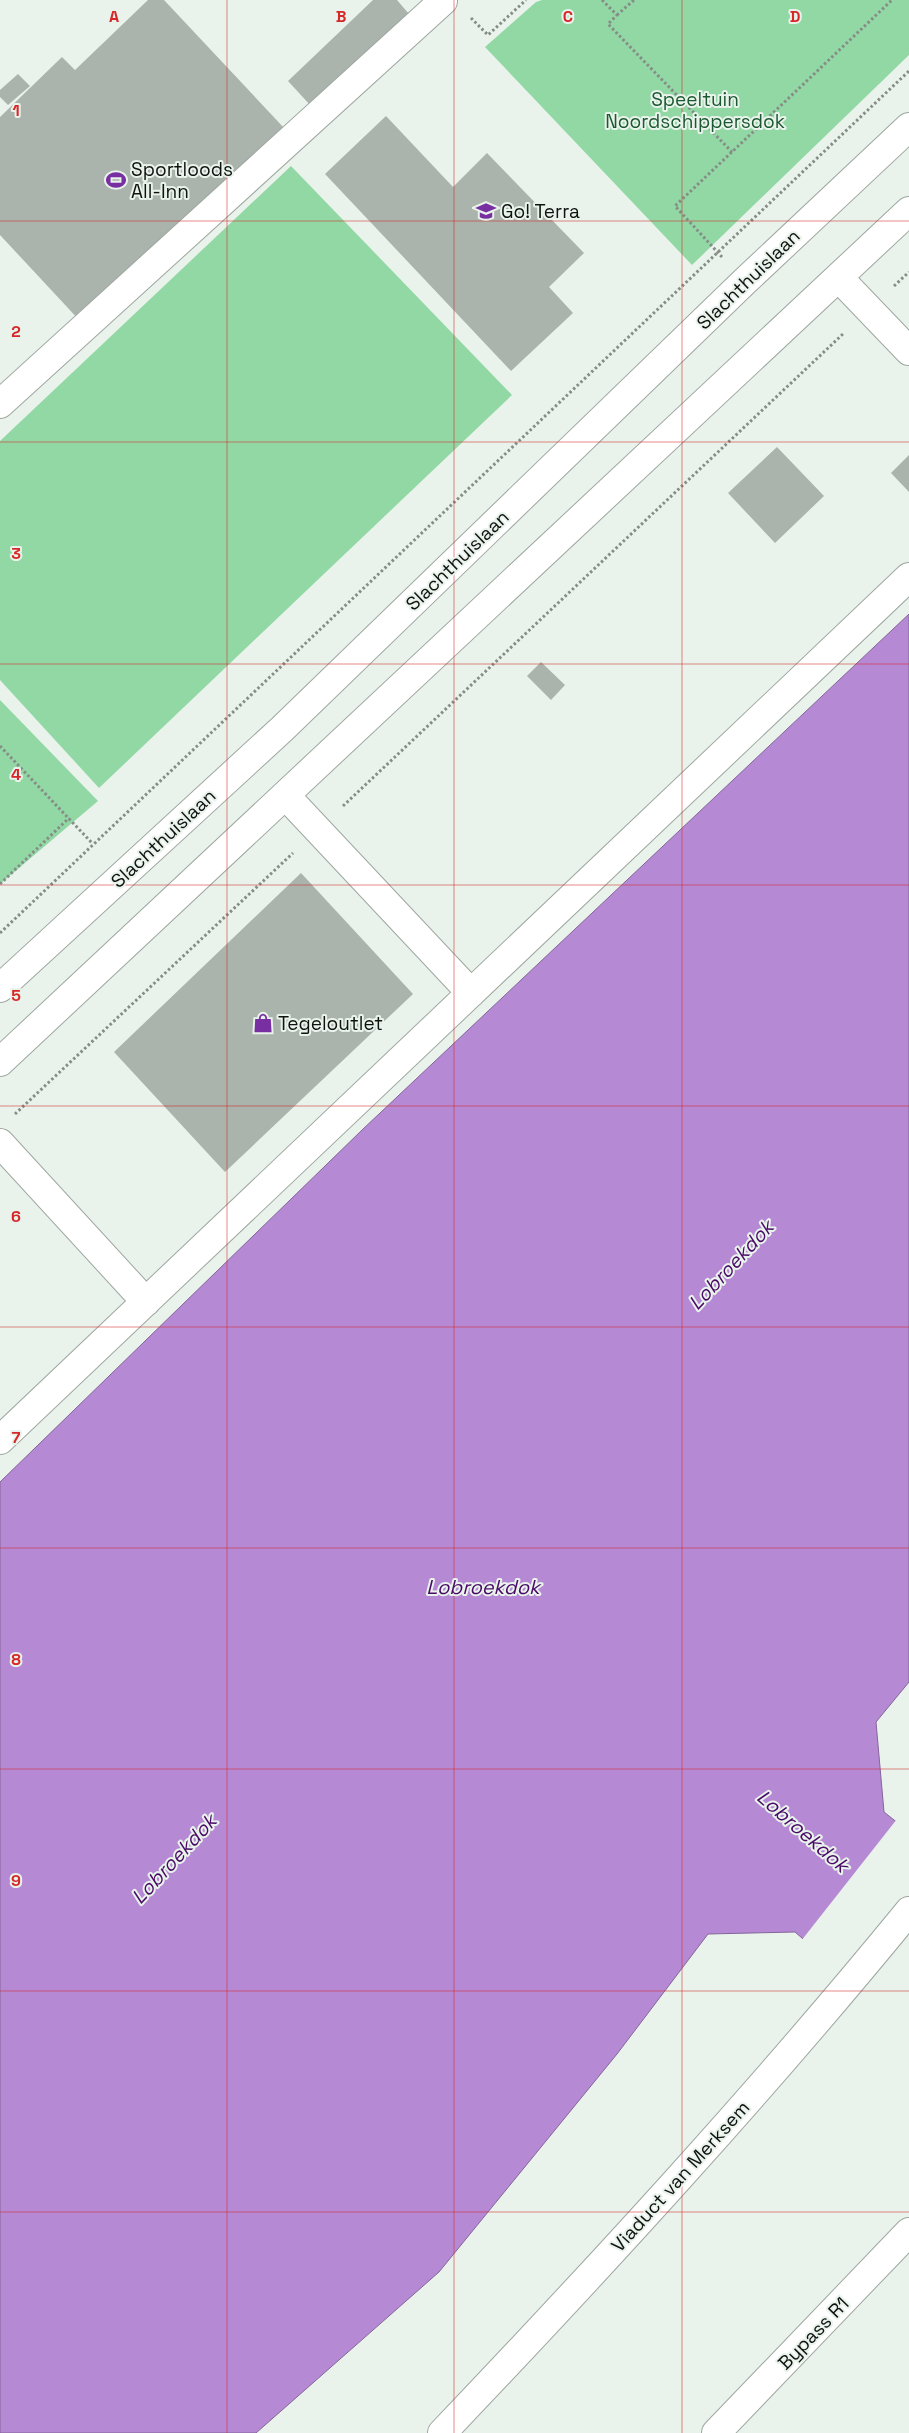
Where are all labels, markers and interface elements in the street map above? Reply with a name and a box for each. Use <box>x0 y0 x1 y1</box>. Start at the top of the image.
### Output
text: A <box>109 6 119 27</box>
text: B <box>336 6 346 27</box>
text: C <box>563 6 573 27</box>
text: D <box>790 6 800 27</box>
park label: Speeltuin Noordschippersdok <box>605 87 785 134</box>
text: 1 <box>12 100 20 121</box>
place label: Sportloods All-Inn <box>131 157 233 204</box>
sports icon: Sportloods All-Inn <box>105 169 127 191</box>
place label: Go! Terra <box>501 199 580 224</box>
school or university icon: Go! Terra <box>475 200 497 222</box>
street label: Slachthuislaan <box>691 224 805 335</box>
text: 2 <box>11 321 21 342</box>
street label: Slachthuislaan <box>400 505 514 616</box>
text: 3 <box>11 543 21 564</box>
text: 4 <box>11 764 21 785</box>
street label: Slachthuislaan <box>106 783 221 893</box>
text: 5 <box>11 985 21 1006</box>
place label: Tegeloutlet <box>278 1011 383 1036</box>
shop icon: Tegeloutlet <box>252 1012 274 1034</box>
text: 6 <box>11 1206 21 1227</box>
water label: Lobroekdok <box>683 1213 781 1315</box>
text: 7 <box>12 1427 21 1448</box>
water label: Lobroekdok <box>426 1574 542 1600</box>
text: 8 <box>11 1649 21 1670</box>
water label: Lobroekdok <box>752 1784 856 1880</box>
water label: Lobroekdok <box>126 1807 224 1909</box>
text: 9 <box>11 1870 21 1891</box>
street label: Viaduct van Merksem <box>606 2095 755 2257</box>
street label: Bypass R1 <box>772 2292 854 2375</box>

